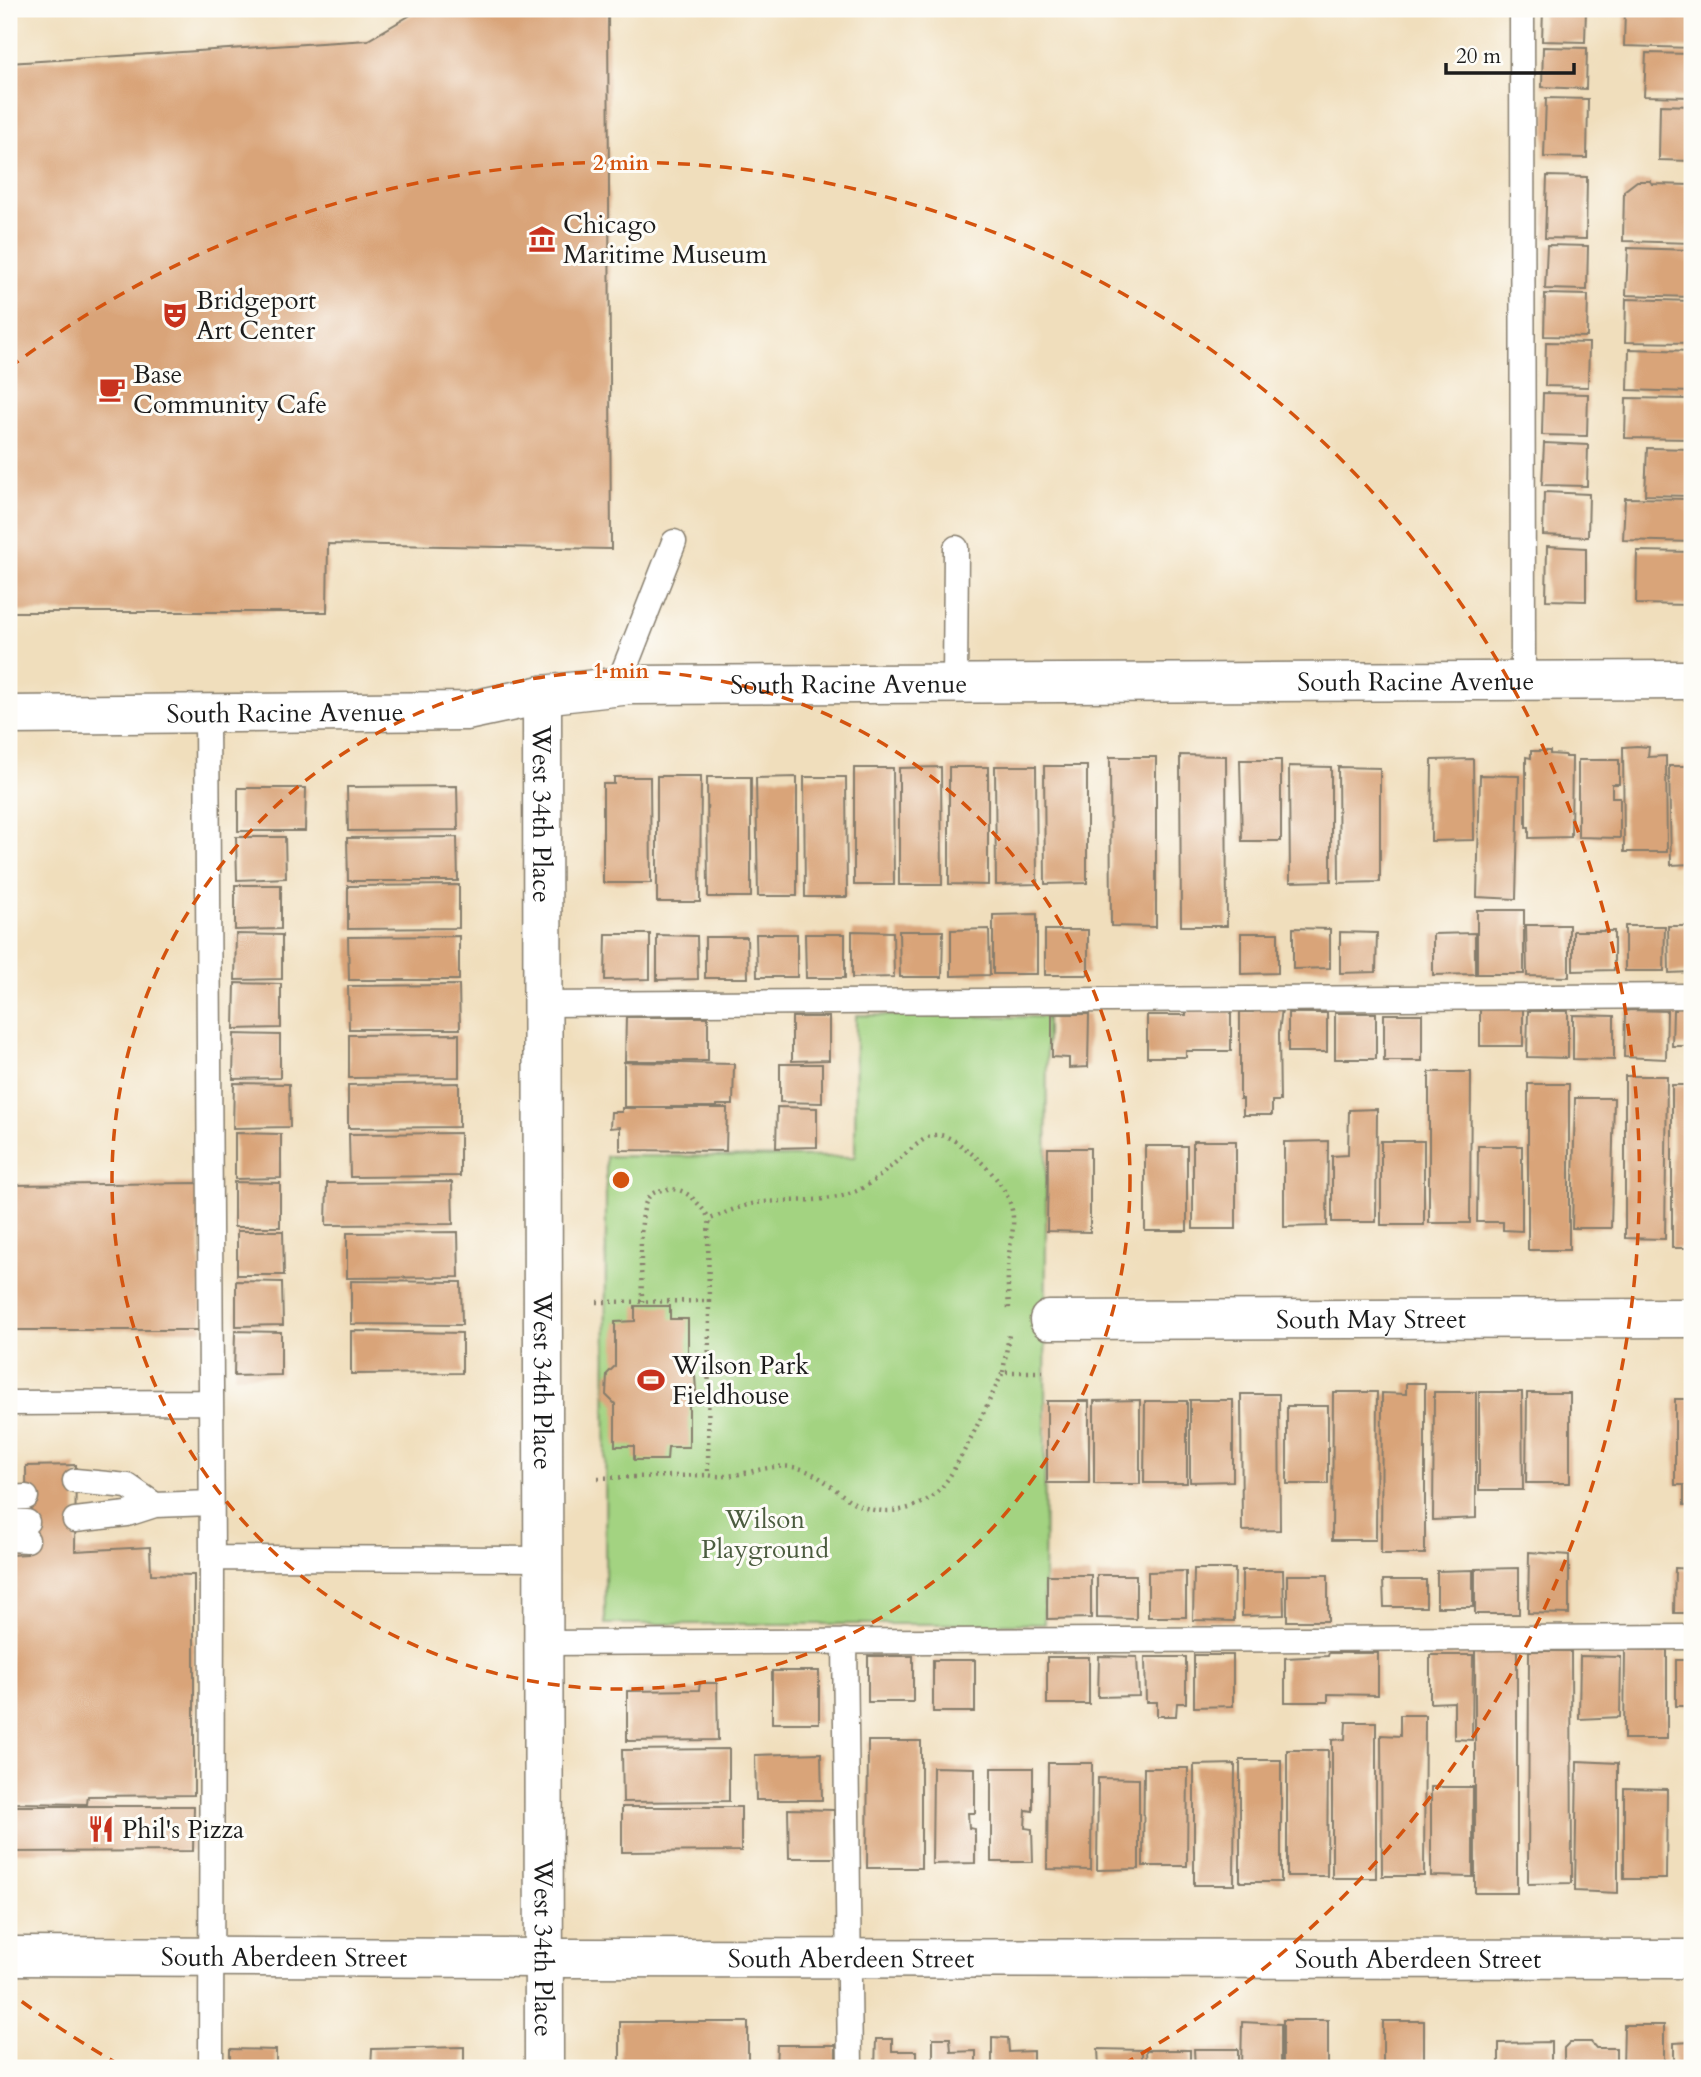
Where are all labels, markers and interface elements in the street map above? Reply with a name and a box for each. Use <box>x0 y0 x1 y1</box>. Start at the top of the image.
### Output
scale bar <box>1446 32 1573 76</box>
text: 20 m <box>1456 42 1501 71</box>
text: 2 min <box>593 149 649 178</box>
place label: Chicago Maritime Museum <box>563 207 767 272</box>
museum icon: Chicago Maritime Museum <box>527 224 557 254</box>
place label: Bridgeport Art Center <box>196 283 316 348</box>
theatre icon: Bridgeport Art Center <box>160 300 190 330</box>
place label: Base Community Cafe <box>133 357 327 422</box>
cafe icon: Base Community Cafe <box>97 374 127 404</box>
text: 1 min <box>593 657 649 686</box>
street label: South Racine Avenue <box>1297 663 1534 699</box>
street label: South Racine Avenue <box>730 666 967 702</box>
street label: South Racine Avenue <box>166 694 404 731</box>
street label: West 34th Place <box>525 724 560 903</box>
centre of rings <box>609 1168 633 1192</box>
street label: West 34th Place <box>525 1291 561 1470</box>
street label: South May Street <box>1276 1301 1466 1337</box>
place label: Wilson Park Fieldhouse <box>671 1348 809 1413</box>
sports icon: Wilson Park Fieldhouse <box>636 1365 666 1395</box>
park label: Wilson Playground <box>701 1502 829 1567</box>
place label: Phil's Pizza <box>122 1812 244 1847</box>
restaurant icon: Phil's Pizza <box>86 1814 116 1844</box>
street label: West 34th Place <box>526 1858 561 2037</box>
street label: South Aberdeen Street <box>161 1939 407 1975</box>
street label: South Aberdeen Street <box>728 1941 974 1976</box>
street label: South Aberdeen Street <box>1295 1941 1541 1976</box>

